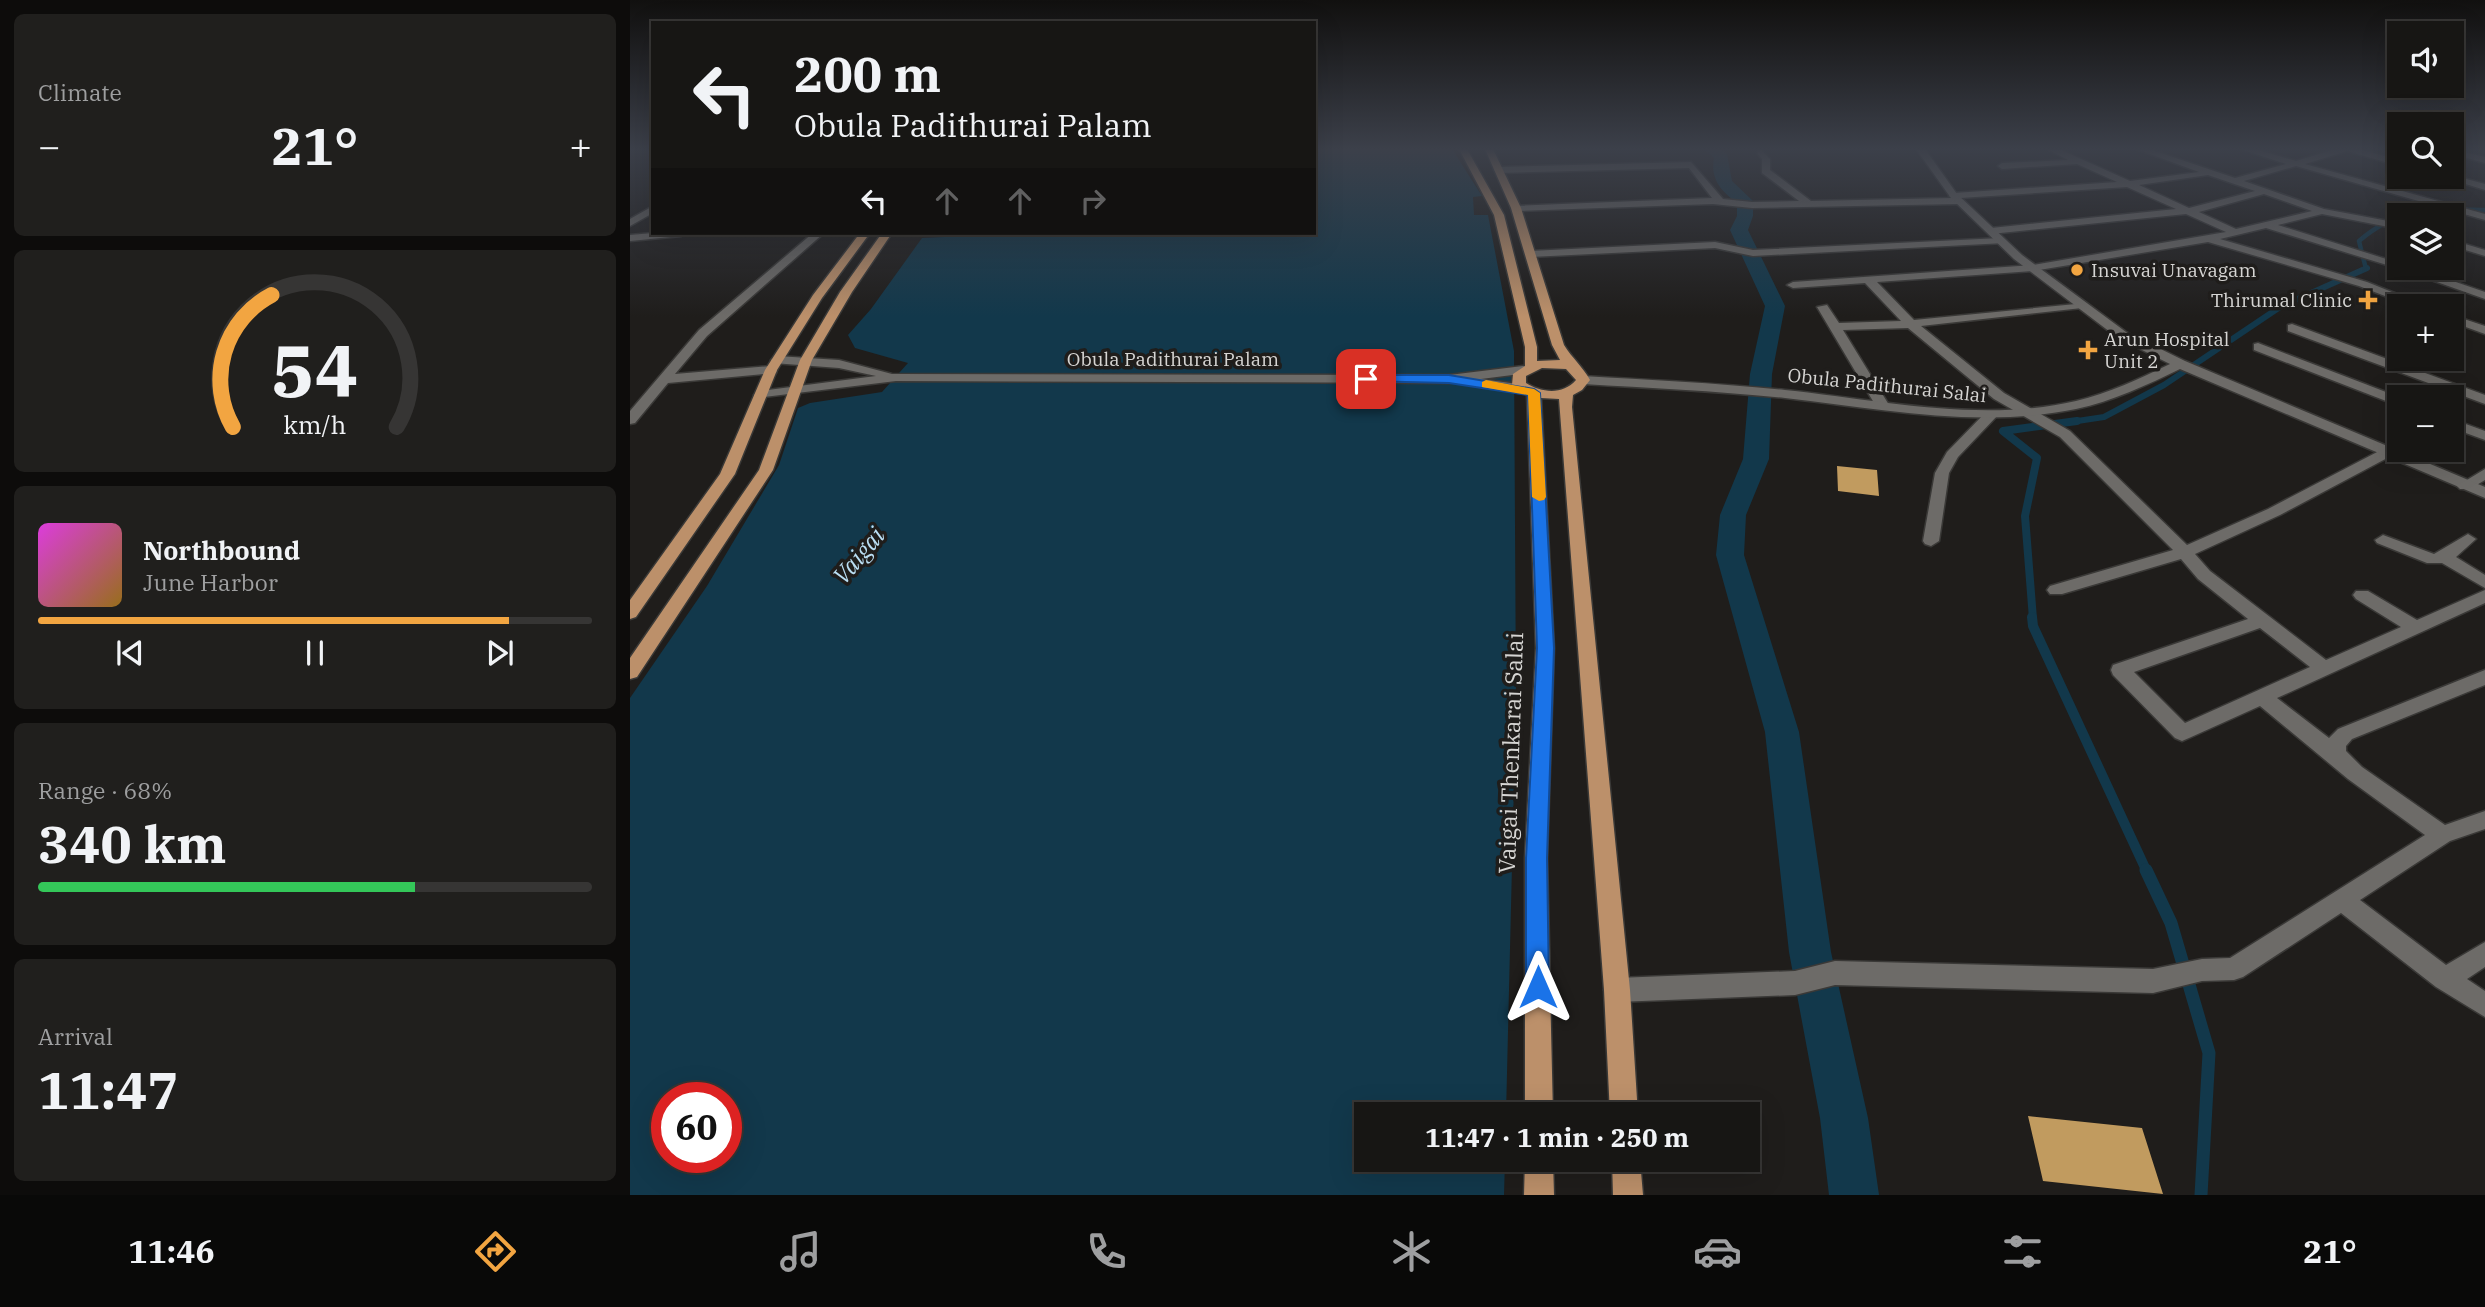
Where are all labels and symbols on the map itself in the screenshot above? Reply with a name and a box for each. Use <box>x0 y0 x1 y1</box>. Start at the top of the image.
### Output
place label: Insuvai Unavagam <box>2091 258 2257 282</box>
marker: Insuvai Unavagam <box>2069 262 2085 278</box>
place label: Thirumal Clinic <box>2211 288 2352 312</box>
marker: Thirumal Clinic <box>2358 290 2378 310</box>
place label: Arun Hospital Unit 2 <box>2104 327 2230 373</box>
marker: Arun Hospital Unit 2 <box>2078 340 2098 360</box>
street label: Obula Padithurai Palam <box>1067 347 1279 371</box>
pin <box>1336 349 1396 409</box>
street label: Obula Padithurai Salai <box>1786 363 1988 407</box>
water label: Vaigai <box>825 520 892 591</box>
street label: Vaigai Thenkarai Salai <box>1491 632 1529 874</box>
position arrow <box>1501 950 1575 1024</box>
speed limit sign: 60 <box>651 1082 742 1173</box>

